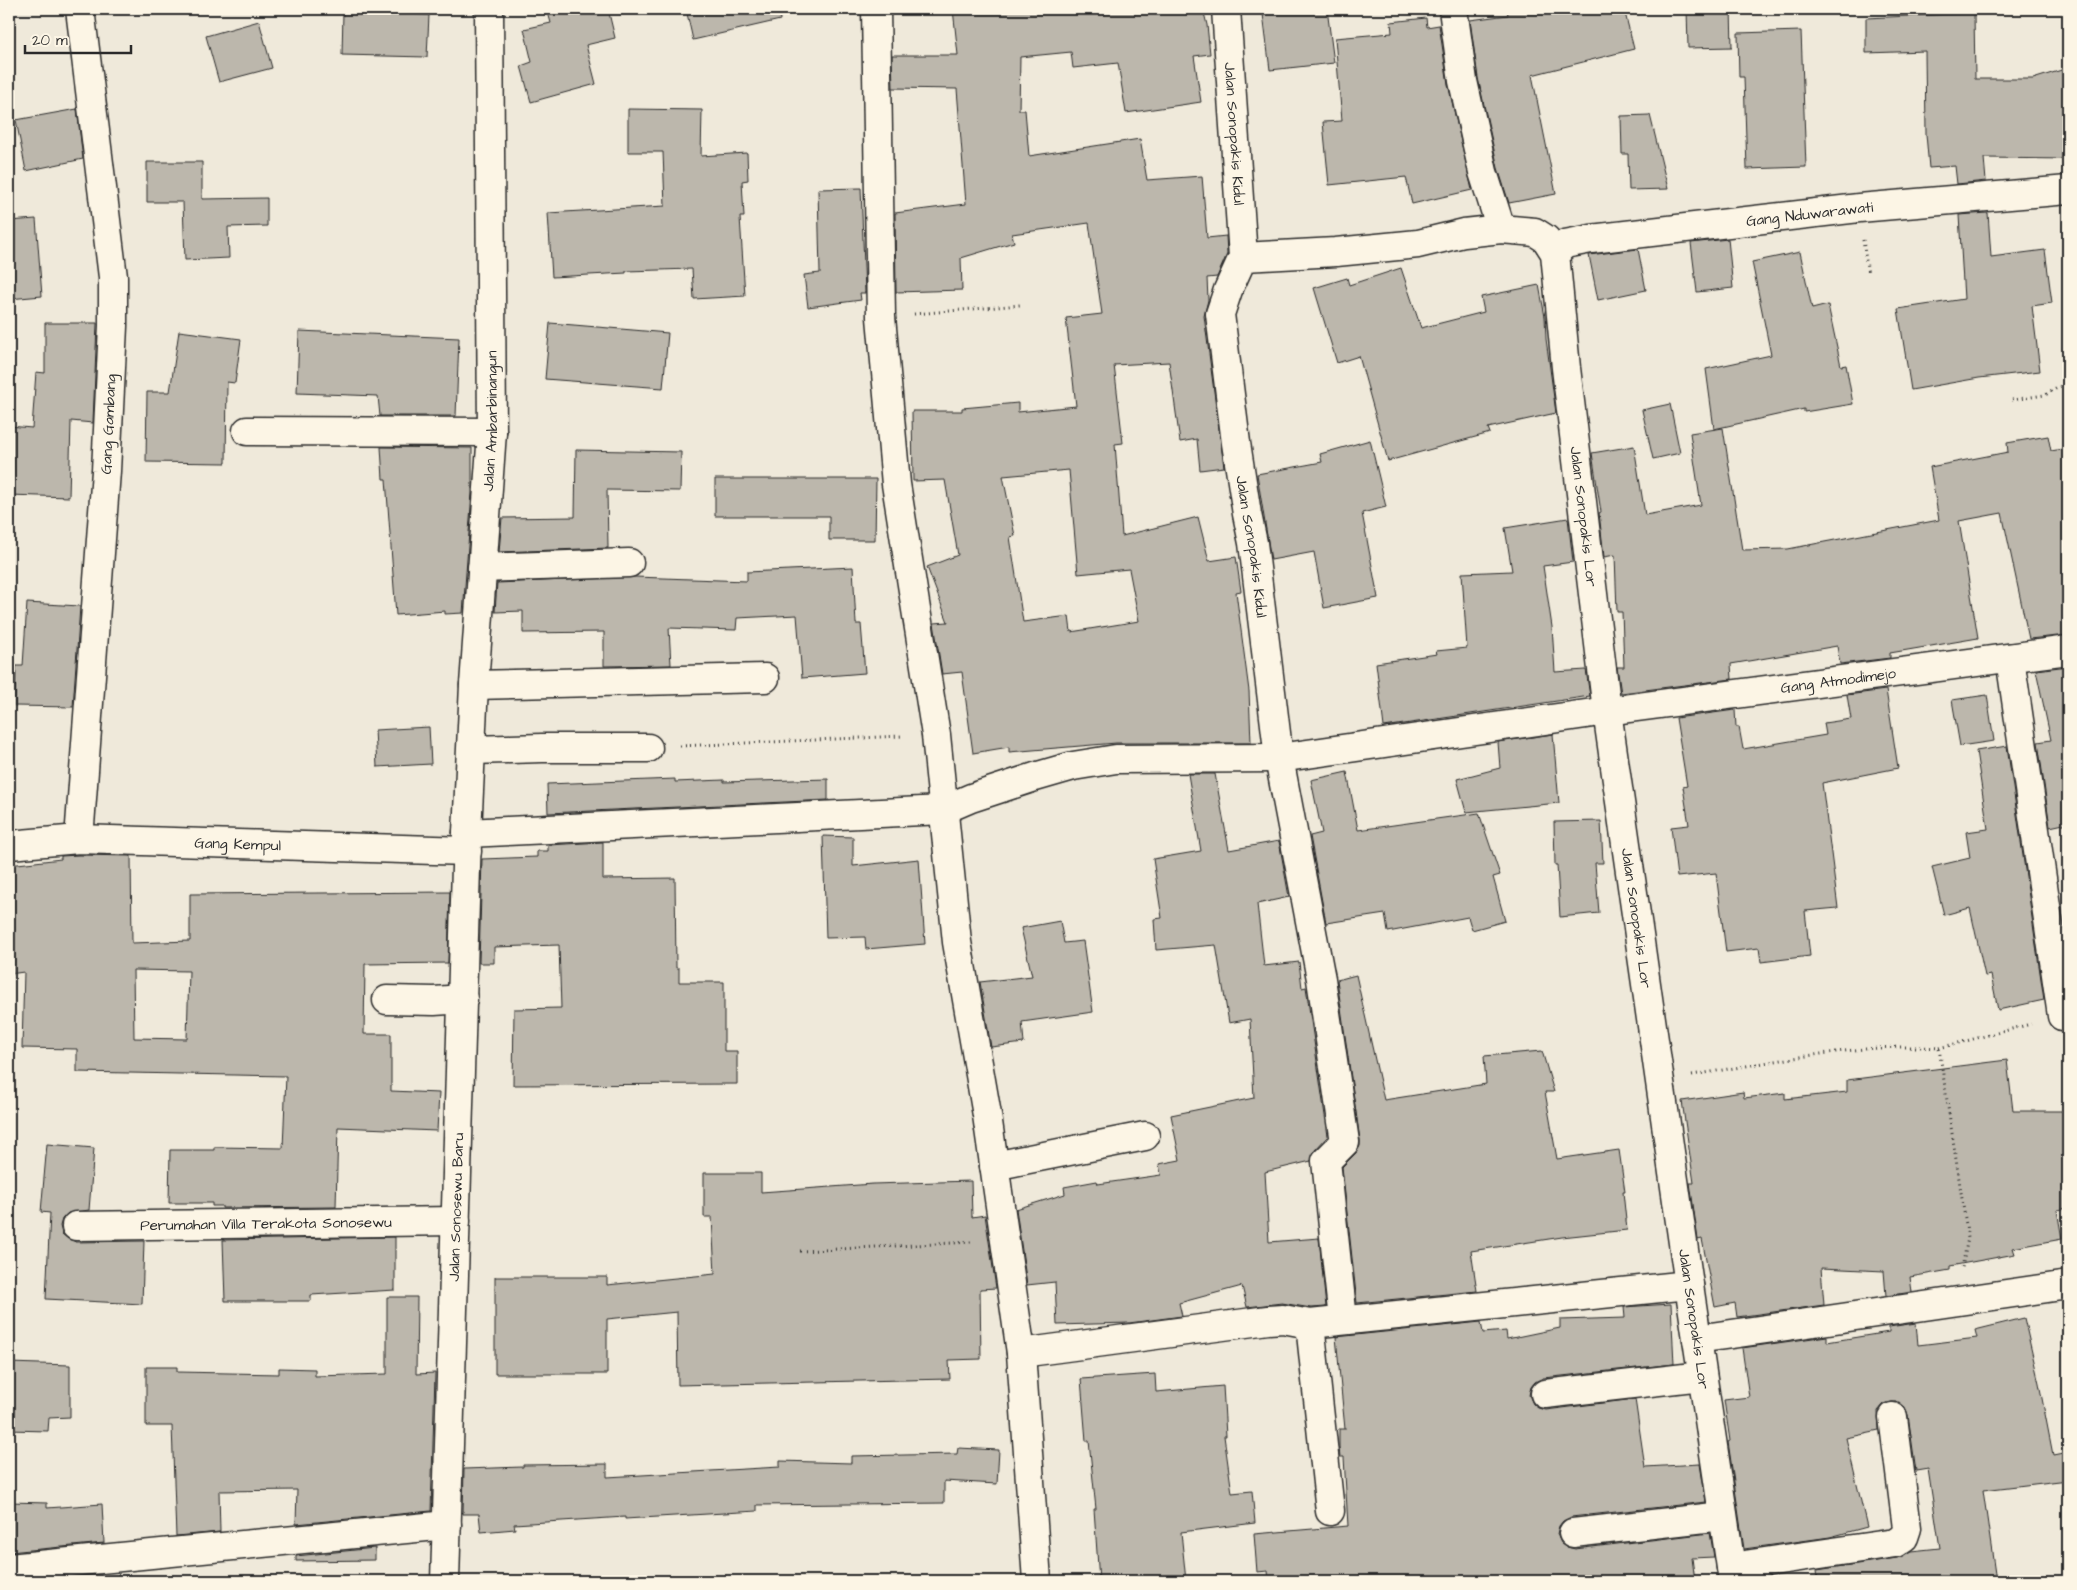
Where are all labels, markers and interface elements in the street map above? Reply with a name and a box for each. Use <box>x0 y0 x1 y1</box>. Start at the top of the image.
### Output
scale bar <box>25 22 131 54</box>
text: 20 m <box>32 30 68 51</box>
street label: Jalan Sonopakis Kidul <box>1219 62 1249 206</box>
street label: Gang Nduwarawati <box>1745 197 1875 232</box>
street label: Jalan Ambarbinangun <box>478 350 504 492</box>
street label: Gang Gambang <box>96 373 123 475</box>
street label: Jalan Sonopakis Lor <box>1564 445 1602 588</box>
street label: Jalan Sonopakis Kidul <box>1230 474 1272 619</box>
street label: Gang Atmodimejo <box>1779 663 1898 699</box>
street label: Gang Kempul <box>194 833 281 856</box>
street label: Jalan Sonopakis Lor <box>1616 847 1656 990</box>
street label: Jalan Sonosewu Baru <box>444 1132 469 1282</box>
street label: Perumahan Villa Terakota Sonosewu <box>140 1212 392 1236</box>
street label: Jalan Sonopakis Lor <box>1673 1248 1714 1390</box>

